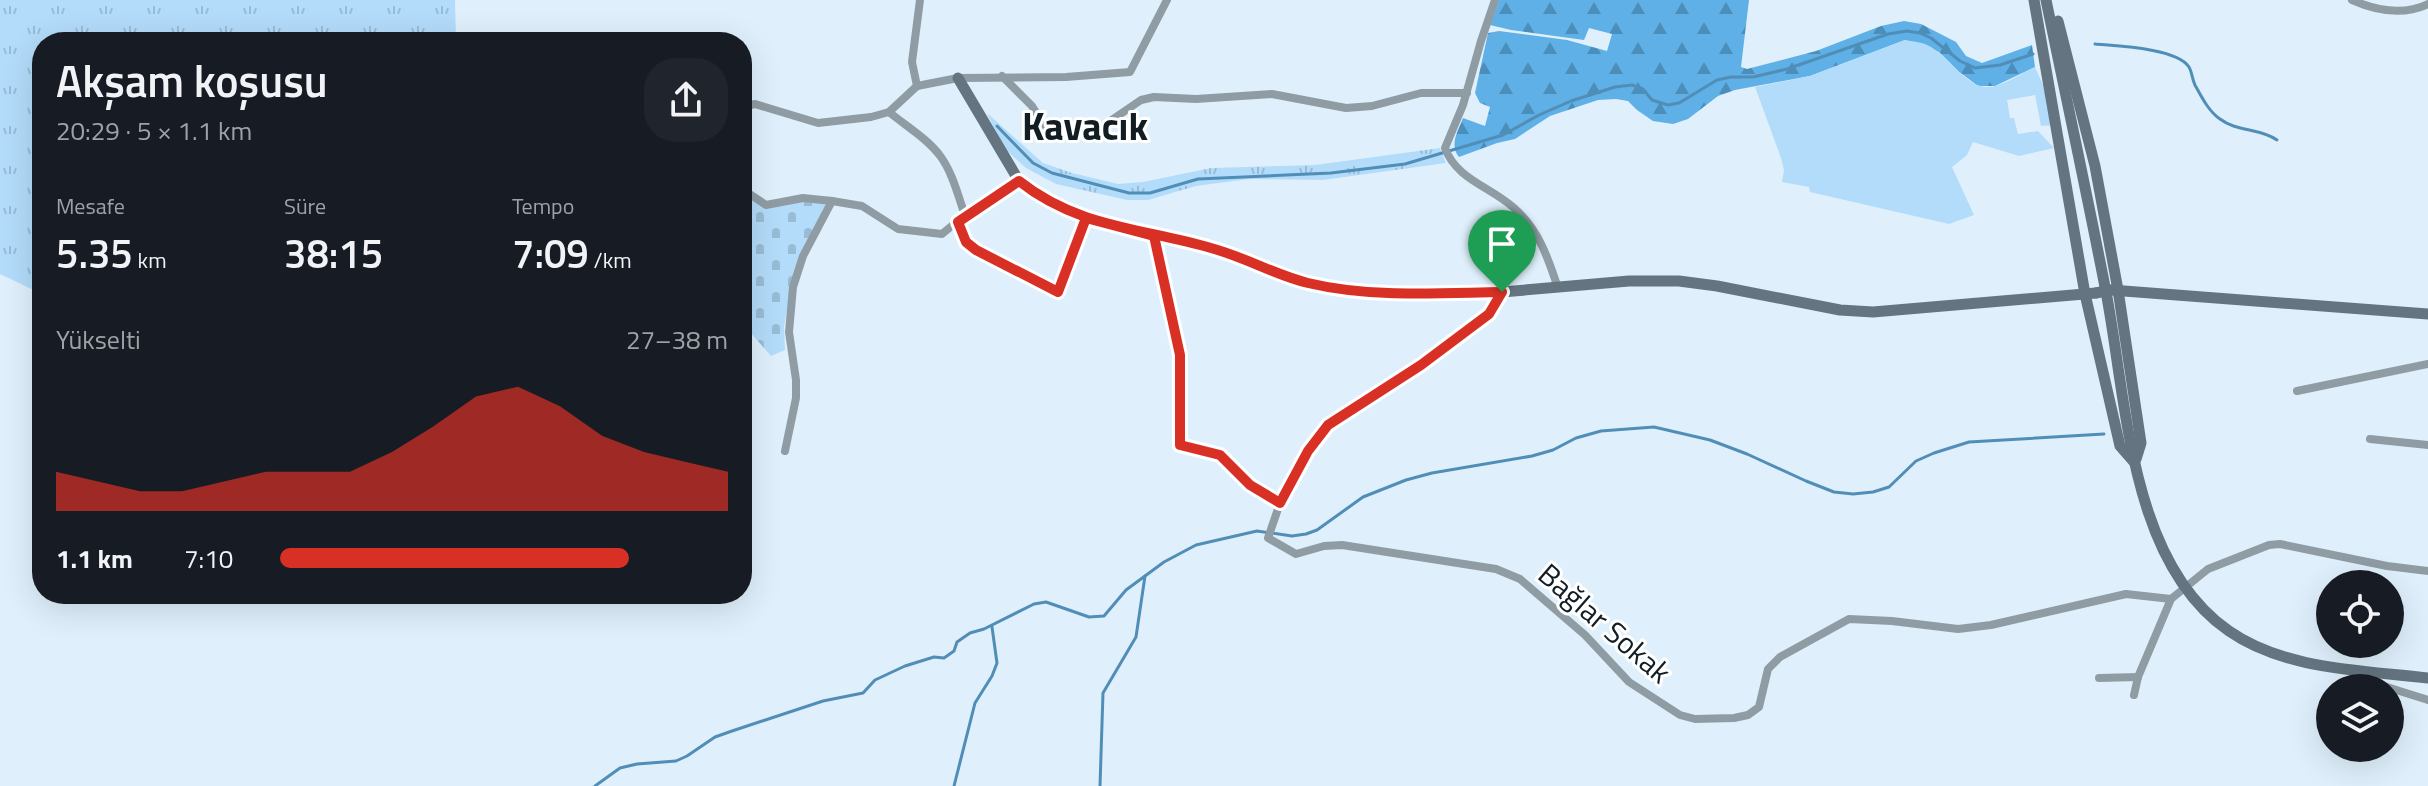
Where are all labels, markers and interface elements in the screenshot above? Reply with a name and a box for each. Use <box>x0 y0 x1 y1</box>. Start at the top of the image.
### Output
text: Akşam koşusu <box>56 47 328 114</box>
button: share <box>644 58 728 142</box>
district label: Kavacık <box>1022 97 1148 155</box>
text: 20:29 · 5 × 1.1 km <box>56 111 252 150</box>
text: Mesafe <box>56 189 125 223</box>
text: Süre <box>284 189 326 223</box>
text: Tempo <box>512 189 574 223</box>
pin <box>1468 210 1536 292</box>
icon: arrive <box>1480 222 1524 266</box>
text: 5.35 <box>56 223 133 284</box>
text: 38:15 <box>284 223 383 284</box>
text: 7:09 <box>512 223 589 284</box>
text: km <box>133 243 167 277</box>
text: /km <box>589 243 632 277</box>
text: Yükselti <box>56 320 141 359</box>
text: 27–38 m <box>626 320 728 359</box>
text: 1.1 km <box>56 539 133 578</box>
text: 7:10 <box>184 539 233 578</box>
street label: Bağlar Sokak <box>1528 552 1682 694</box>
map controls <box>2316 570 2404 762</box>
button: locate <box>2316 570 2404 658</box>
button: layers <box>2316 674 2404 762</box>

